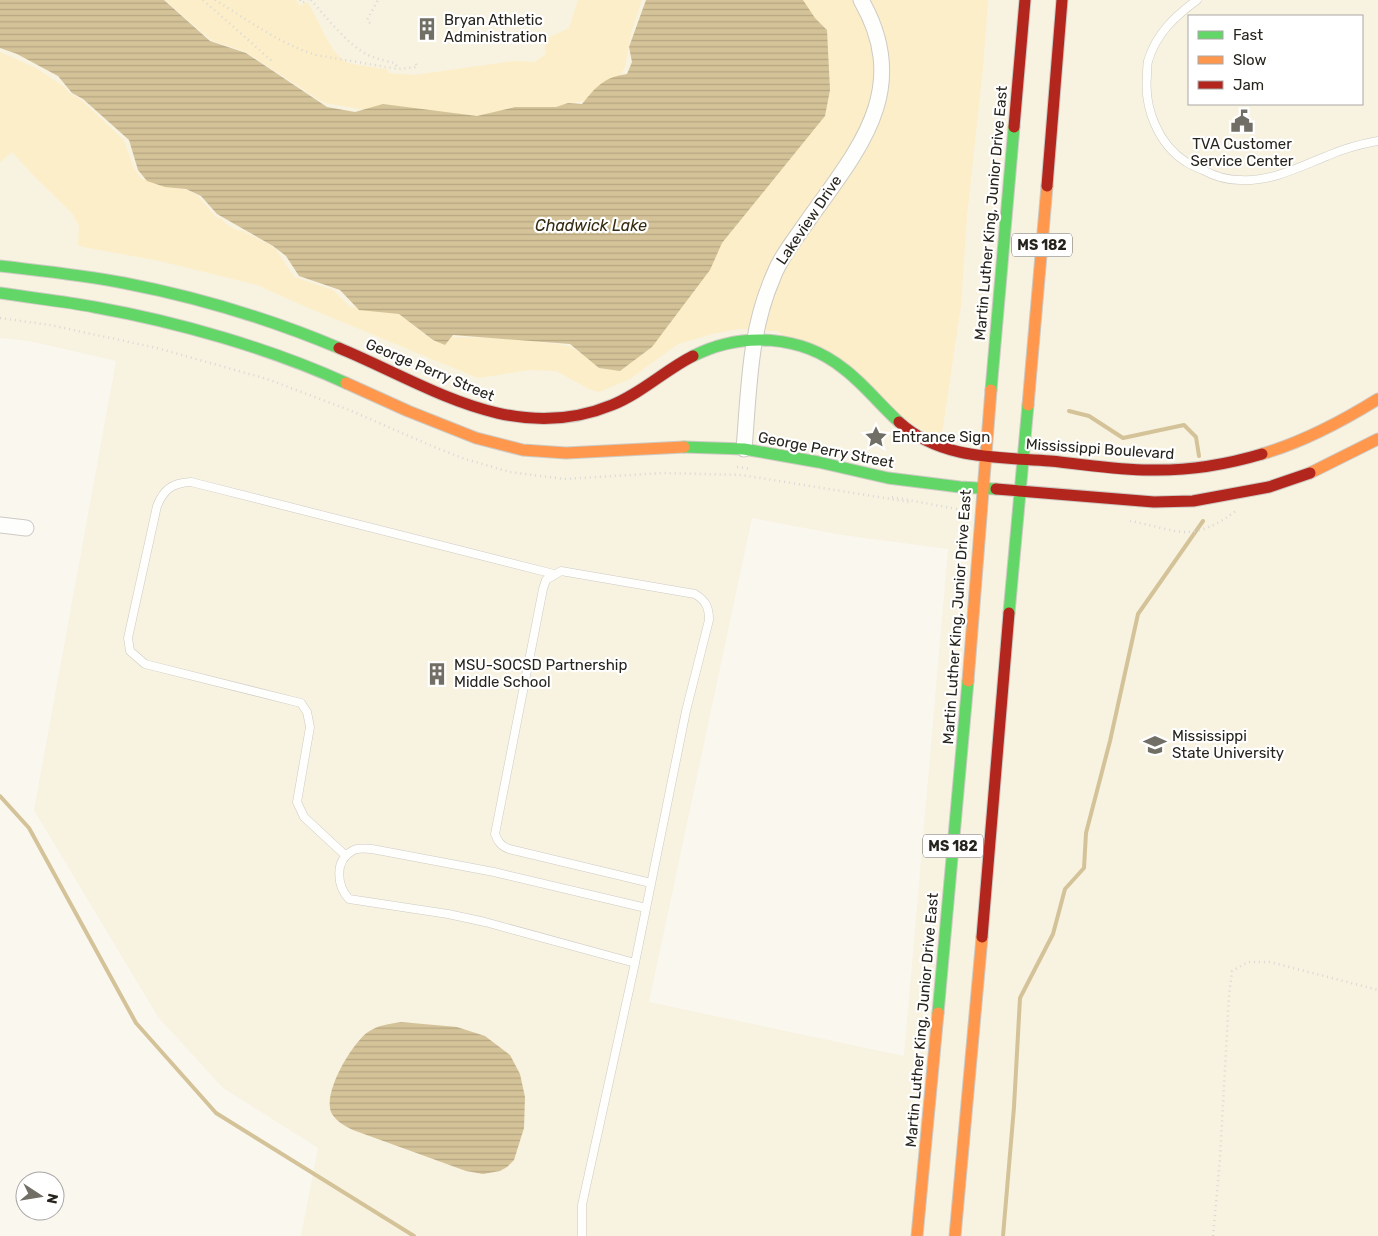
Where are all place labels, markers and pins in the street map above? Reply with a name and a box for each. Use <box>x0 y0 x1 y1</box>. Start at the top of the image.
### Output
place label: Bryan Athletic Administration <box>444 11 547 46</box>
building icon: Bryan Athletic Administration <box>414 16 440 42</box>
public building icon: TVA Customer Service Center <box>1229 108 1255 134</box>
place label: TVA Customer Service Center <box>1190 135 1294 170</box>
place icon: Entrance Sign <box>863 424 889 450</box>
place label: Entrance Sign <box>892 428 990 446</box>
place label: MSU-SOCSD Partnership Middle School <box>454 656 627 691</box>
building icon: MSU-SOCSD Partnership Middle School <box>424 661 450 687</box>
place label: Mississippi State University <box>1172 727 1284 762</box>
school or university icon: Mississippi State University <box>1142 732 1168 758</box>

